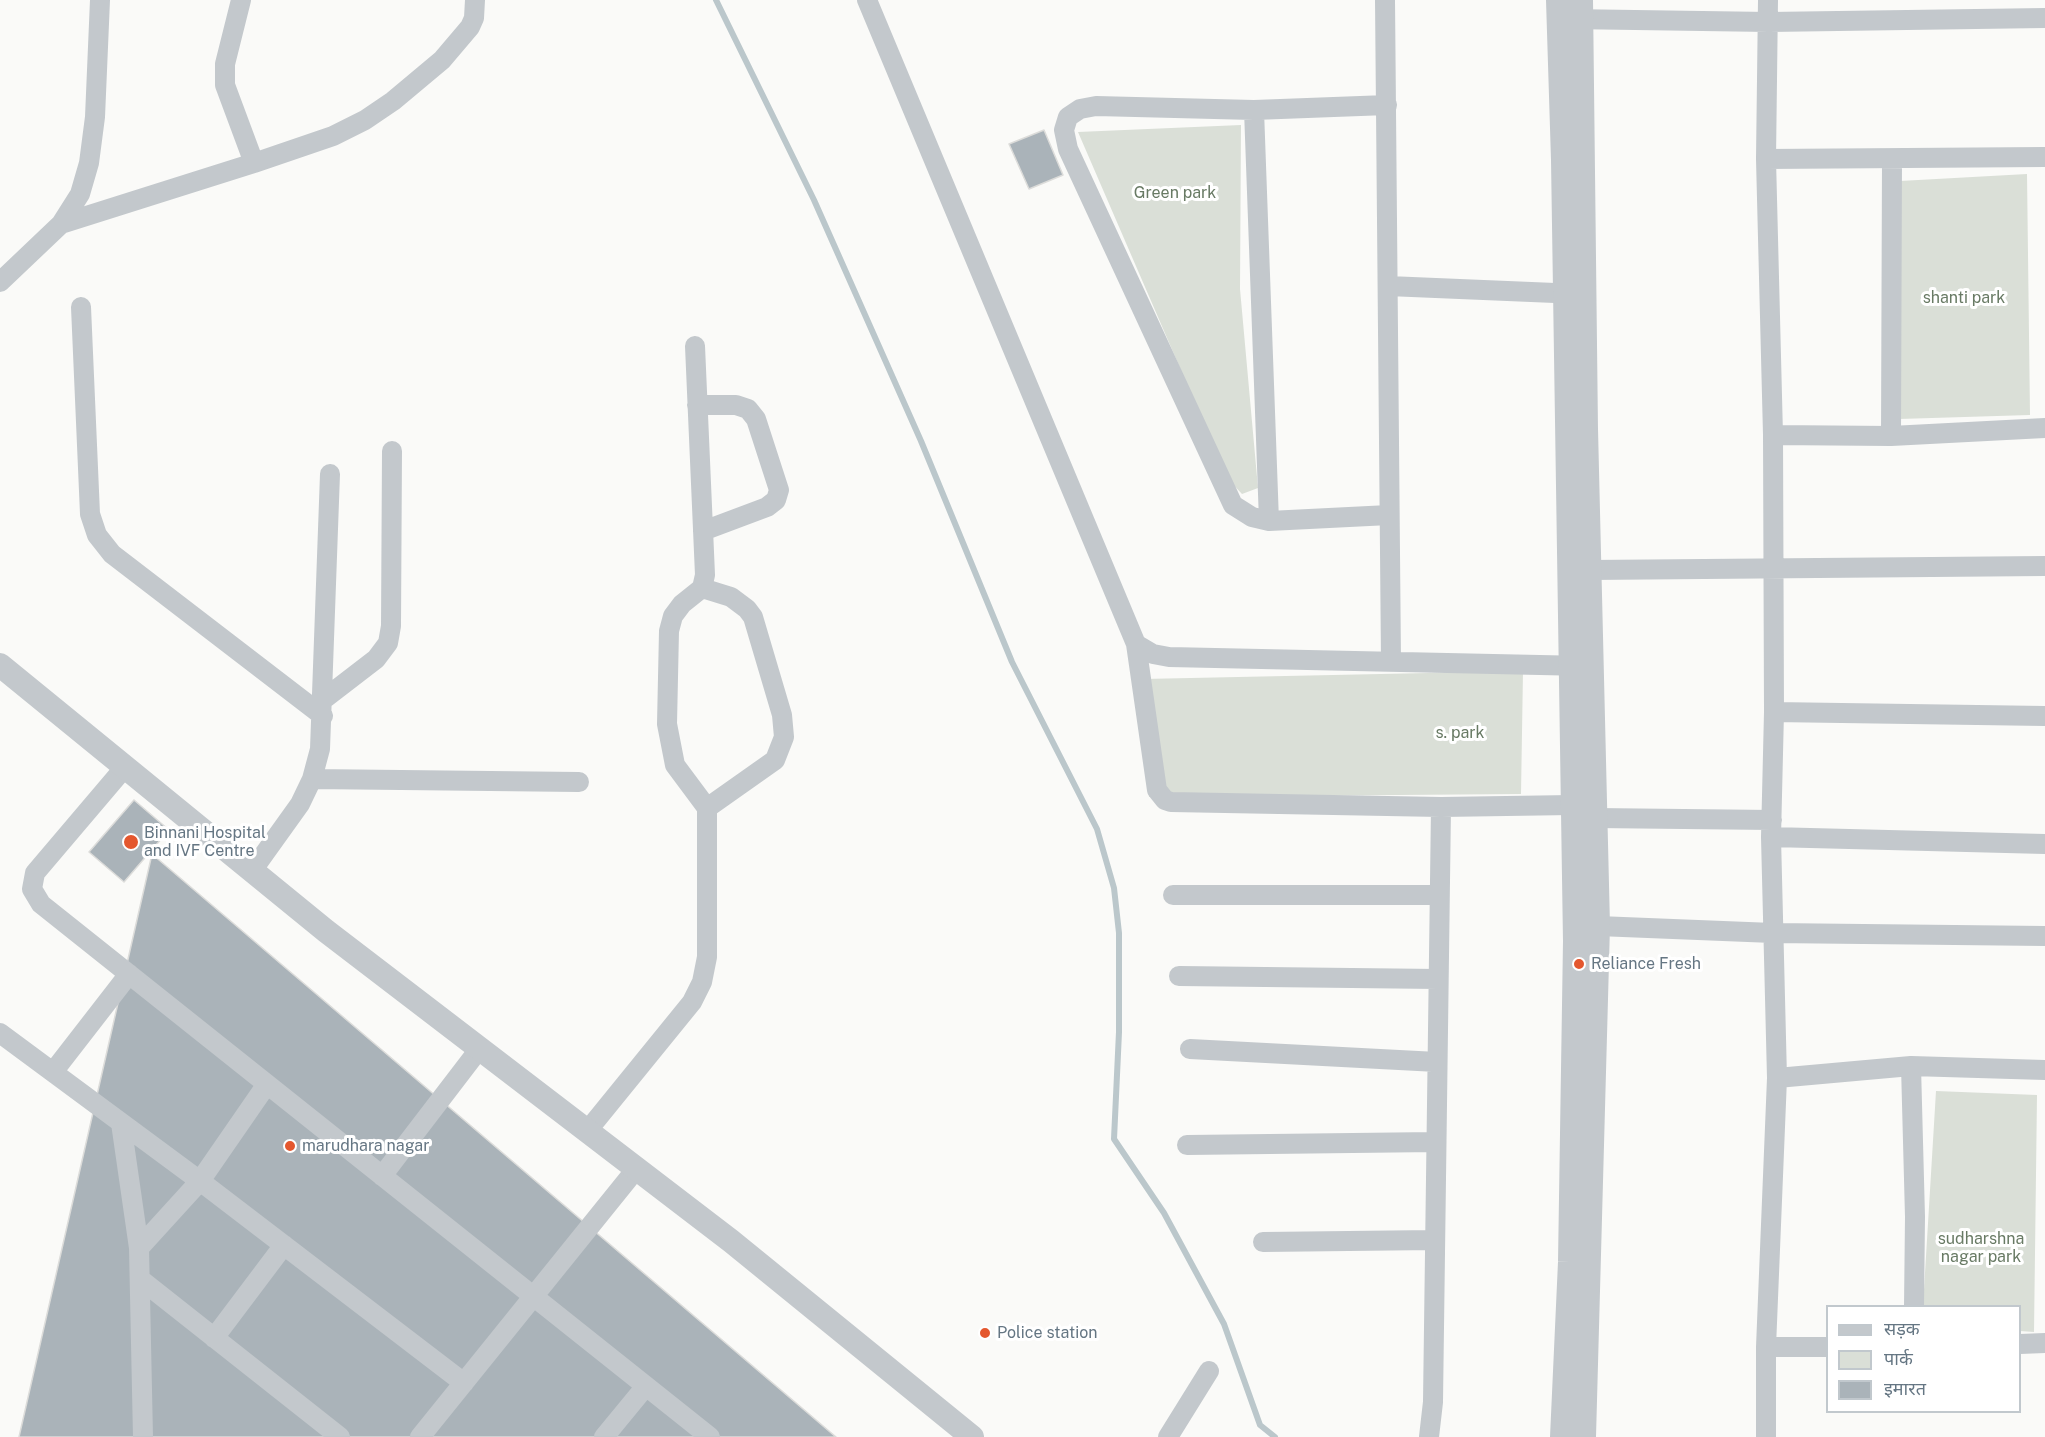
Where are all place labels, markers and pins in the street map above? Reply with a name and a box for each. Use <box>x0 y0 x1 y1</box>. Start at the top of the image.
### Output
place label: Binnani Hospital and IVF Centre <box>144 823 266 861</box>
marker: Binnani Hospital and IVF Centre <box>122 833 140 851</box>
place label: Reliance Fresh <box>1591 954 1701 974</box>
marker: Reliance Fresh <box>1572 957 1586 971</box>
place label: marudhara nagar <box>302 1136 429 1156</box>
marker: marudhara nagar <box>283 1139 297 1153</box>
place label: Police station <box>997 1323 1097 1343</box>
marker: Police station <box>978 1326 992 1340</box>

